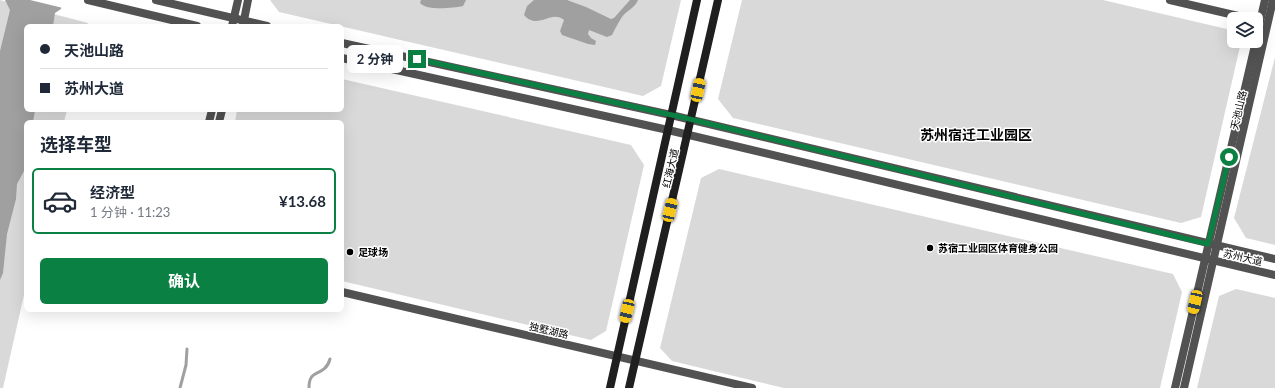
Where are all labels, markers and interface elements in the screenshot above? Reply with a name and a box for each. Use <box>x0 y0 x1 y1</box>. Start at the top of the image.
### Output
map controls <box>1227 12 1263 48</box>
button: layers <box>1227 12 1263 48</box>
text: 天池山路 <box>64 41 124 59</box>
callout: 2 分钟 <box>347 45 403 73</box>
route end <box>408 50 426 68</box>
text: 2 分钟 <box>357 51 393 67</box>
car <box>690 77 706 103</box>
text: 苏州大道 <box>64 79 124 97</box>
street label: 天池山路 <box>1228 89 1248 131</box>
district label: 苏州宿迁工业园区 <box>920 126 1032 143</box>
text: 选择车型 <box>40 133 112 155</box>
street label: 红海大道 <box>660 147 680 189</box>
route start <box>1220 148 1238 166</box>
icon: car <box>42 183 78 219</box>
text: 经济型 <box>90 183 135 201</box>
text: ¥13.68 <box>279 192 326 210</box>
car <box>661 197 679 223</box>
text: 1 分钟 · 11:23 <box>90 204 170 220</box>
place label: 苏宿工业园区体育健身公园 <box>938 242 1058 254</box>
marker: 苏宿工业园区体育健身公园 <box>925 243 935 253</box>
place label: 足球场 <box>358 246 388 258</box>
marker: 足球场 <box>345 247 355 257</box>
street label: 苏州大道 <box>1222 247 1264 267</box>
button: 确认 <box>40 258 328 304</box>
car <box>1186 289 1204 315</box>
car <box>618 298 636 324</box>
street label: 独墅湖路 <box>528 320 570 340</box>

